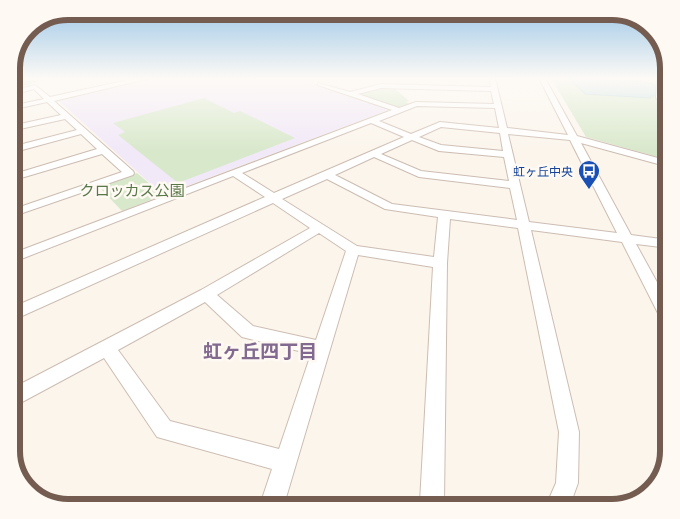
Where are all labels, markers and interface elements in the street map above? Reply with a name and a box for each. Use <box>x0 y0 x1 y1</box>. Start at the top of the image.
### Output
bus stop icon: 虹ヶ丘中央 <box>577 159 601 190</box>
place label: 虹ヶ丘中央 <box>513 164 573 179</box>
park label: クロッカス公園 <box>79 182 185 200</box>
district label: 虹ヶ丘四丁目 <box>203 340 317 363</box>

